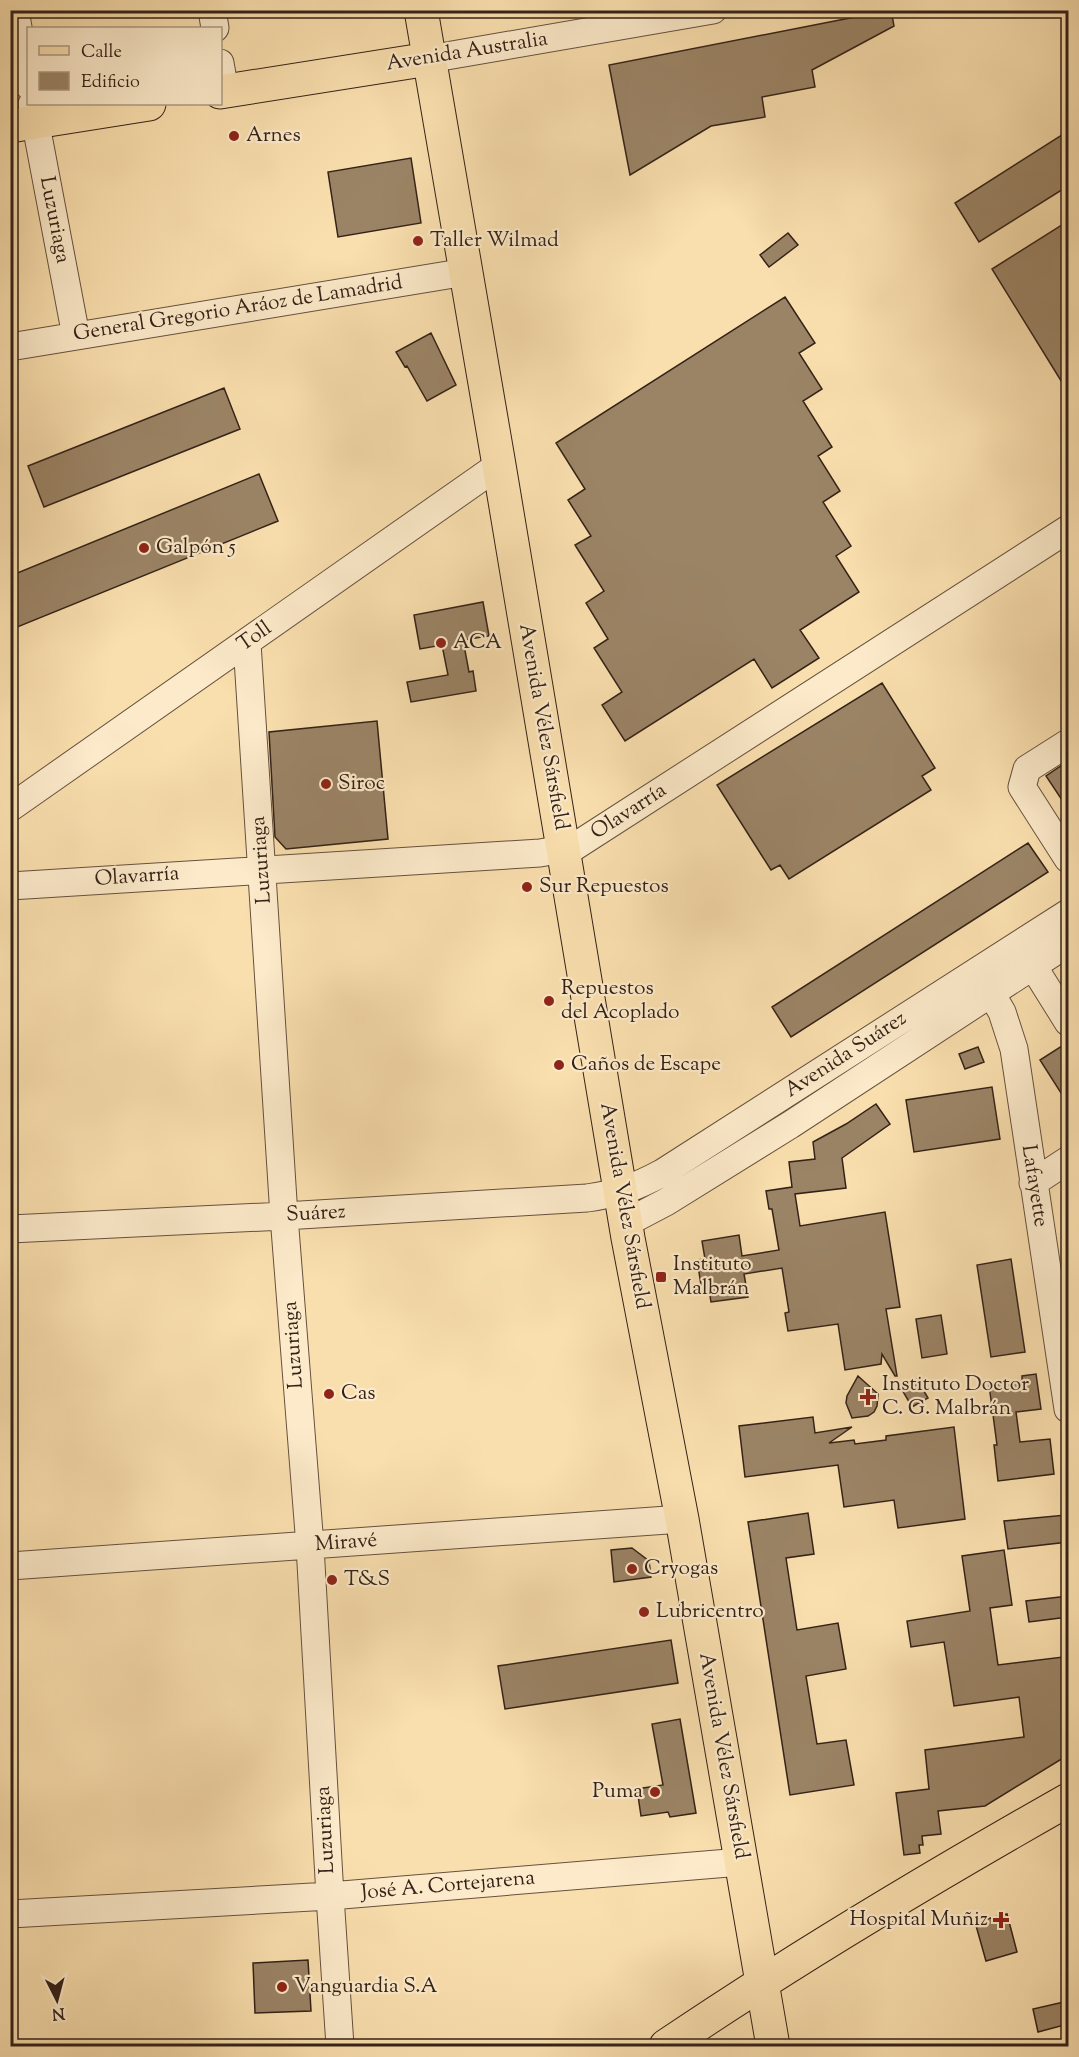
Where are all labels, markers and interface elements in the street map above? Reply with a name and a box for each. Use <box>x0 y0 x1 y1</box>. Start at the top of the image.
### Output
street label: Avenida Australia <box>384 24 550 80</box>
legend <box>27 27 222 105</box>
text: Calle <box>81 40 122 66</box>
text: Edificio <box>81 70 140 96</box>
place label: Arnes <box>246 121 301 151</box>
marker: Arnes <box>227 129 241 143</box>
street label: Luzuriaga <box>31 174 77 266</box>
place label: Taller Wilmad <box>430 226 559 256</box>
marker: Taller Wilmad <box>411 234 425 248</box>
street label: General Gregorio Aráoz de Lamadrid <box>71 268 405 350</box>
place label: Galpón 5 <box>156 533 236 563</box>
marker: Galpón 5 <box>137 541 151 555</box>
street label: Toll <box>232 614 278 660</box>
street label: Avenida Vélez Sársfield <box>510 621 576 833</box>
place label: ACA <box>453 628 502 658</box>
marker: ACA <box>434 636 448 650</box>
place label: Siroc <box>338 769 385 799</box>
street label: Olavarría <box>585 776 673 848</box>
marker: Siroc <box>319 777 333 791</box>
street label: Luzuriaga <box>244 815 280 905</box>
street label: Olavarría <box>94 859 181 895</box>
place label: Sur Repuestos <box>539 872 669 902</box>
marker: Sur Repuestos <box>520 880 534 894</box>
place label: Repuestos del Acoplado <box>561 974 679 1028</box>
marker: Repuestos del Acoplado <box>542 994 556 1008</box>
street label: Avenida Suárez <box>779 1004 913 1106</box>
place label: Caños de Escape <box>571 1050 721 1080</box>
marker: Caños de Escape <box>552 1058 566 1072</box>
street label: Avenida Vélez Sársfield <box>591 1100 657 1312</box>
street label: Lafayette <box>1013 1143 1055 1229</box>
street label: Suárez <box>285 1197 347 1231</box>
place label: Instituto Malbrán <box>673 1250 752 1304</box>
marker: Instituto Malbrán <box>654 1270 668 1284</box>
street label: Luzuriaga <box>276 1300 312 1390</box>
place label: Instituto Doctor C. G. Malbrán <box>882 1370 1029 1424</box>
place label: Cas <box>341 1379 376 1409</box>
marker: Cas <box>322 1387 336 1401</box>
marker: Instituto Doctor C. G. Malbrán <box>859 1388 877 1406</box>
street label: Miravé <box>314 1526 378 1560</box>
place label: Cryogas <box>644 1554 718 1584</box>
marker: Cryogas <box>625 1562 639 1576</box>
place label: T&S <box>344 1565 390 1595</box>
marker: T&S <box>325 1573 339 1587</box>
place label: Lubricentro <box>656 1597 764 1627</box>
marker: Lubricentro <box>637 1605 651 1619</box>
street label: Avenida Vélez Sársfield <box>690 1650 756 1862</box>
place label: Puma <box>592 1777 643 1807</box>
street label: Luzuriaga <box>309 1785 343 1875</box>
marker: Puma <box>648 1785 662 1799</box>
street label: José A. Cortejarena <box>359 1863 536 1909</box>
place label: Hospital Muñiz <box>850 1905 988 1935</box>
marker: Hospital Muñiz <box>992 1911 1010 1929</box>
north arrow <box>27 1970 87 2030</box>
place label: Vanguardia S.A <box>294 1972 437 2002</box>
marker: Vanguardia S.A <box>275 1980 289 1994</box>
text: N <box>51 2000 66 2025</box>

